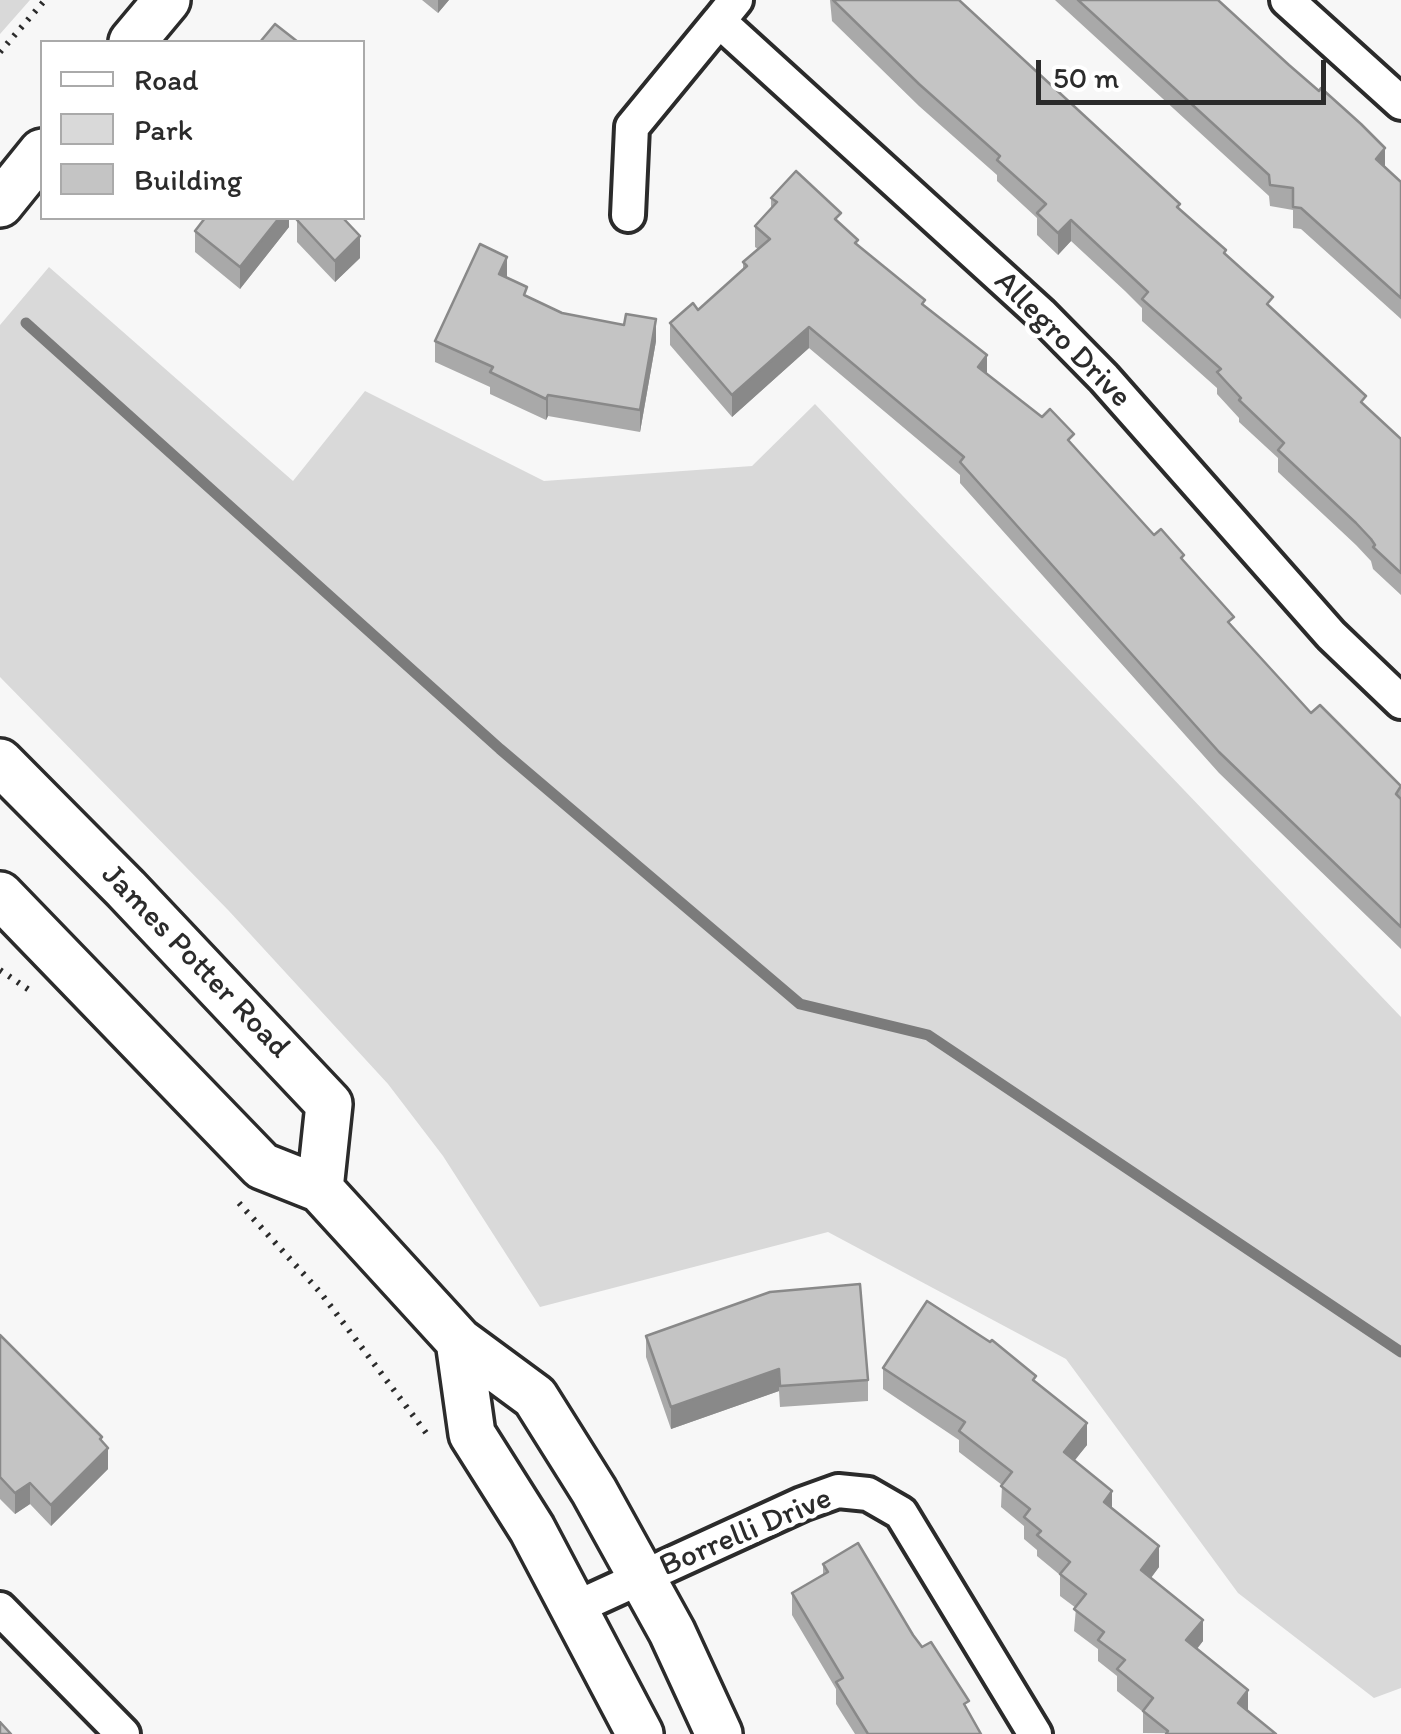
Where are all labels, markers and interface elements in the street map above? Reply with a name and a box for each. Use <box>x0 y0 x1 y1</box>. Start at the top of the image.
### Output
legend <box>40 40 365 220</box>
scale bar <box>1041 40 1331 102</box>
text: 50 m <box>1053 59 1119 96</box>
text: Road <box>134 61 199 98</box>
text: Park <box>134 111 193 148</box>
text: Building <box>134 161 242 198</box>
street label: Allegro Drive <box>985 263 1139 417</box>
street label: James Potter Road <box>92 857 298 1067</box>
street label: Borrelli Drive <box>654 1480 838 1586</box>

